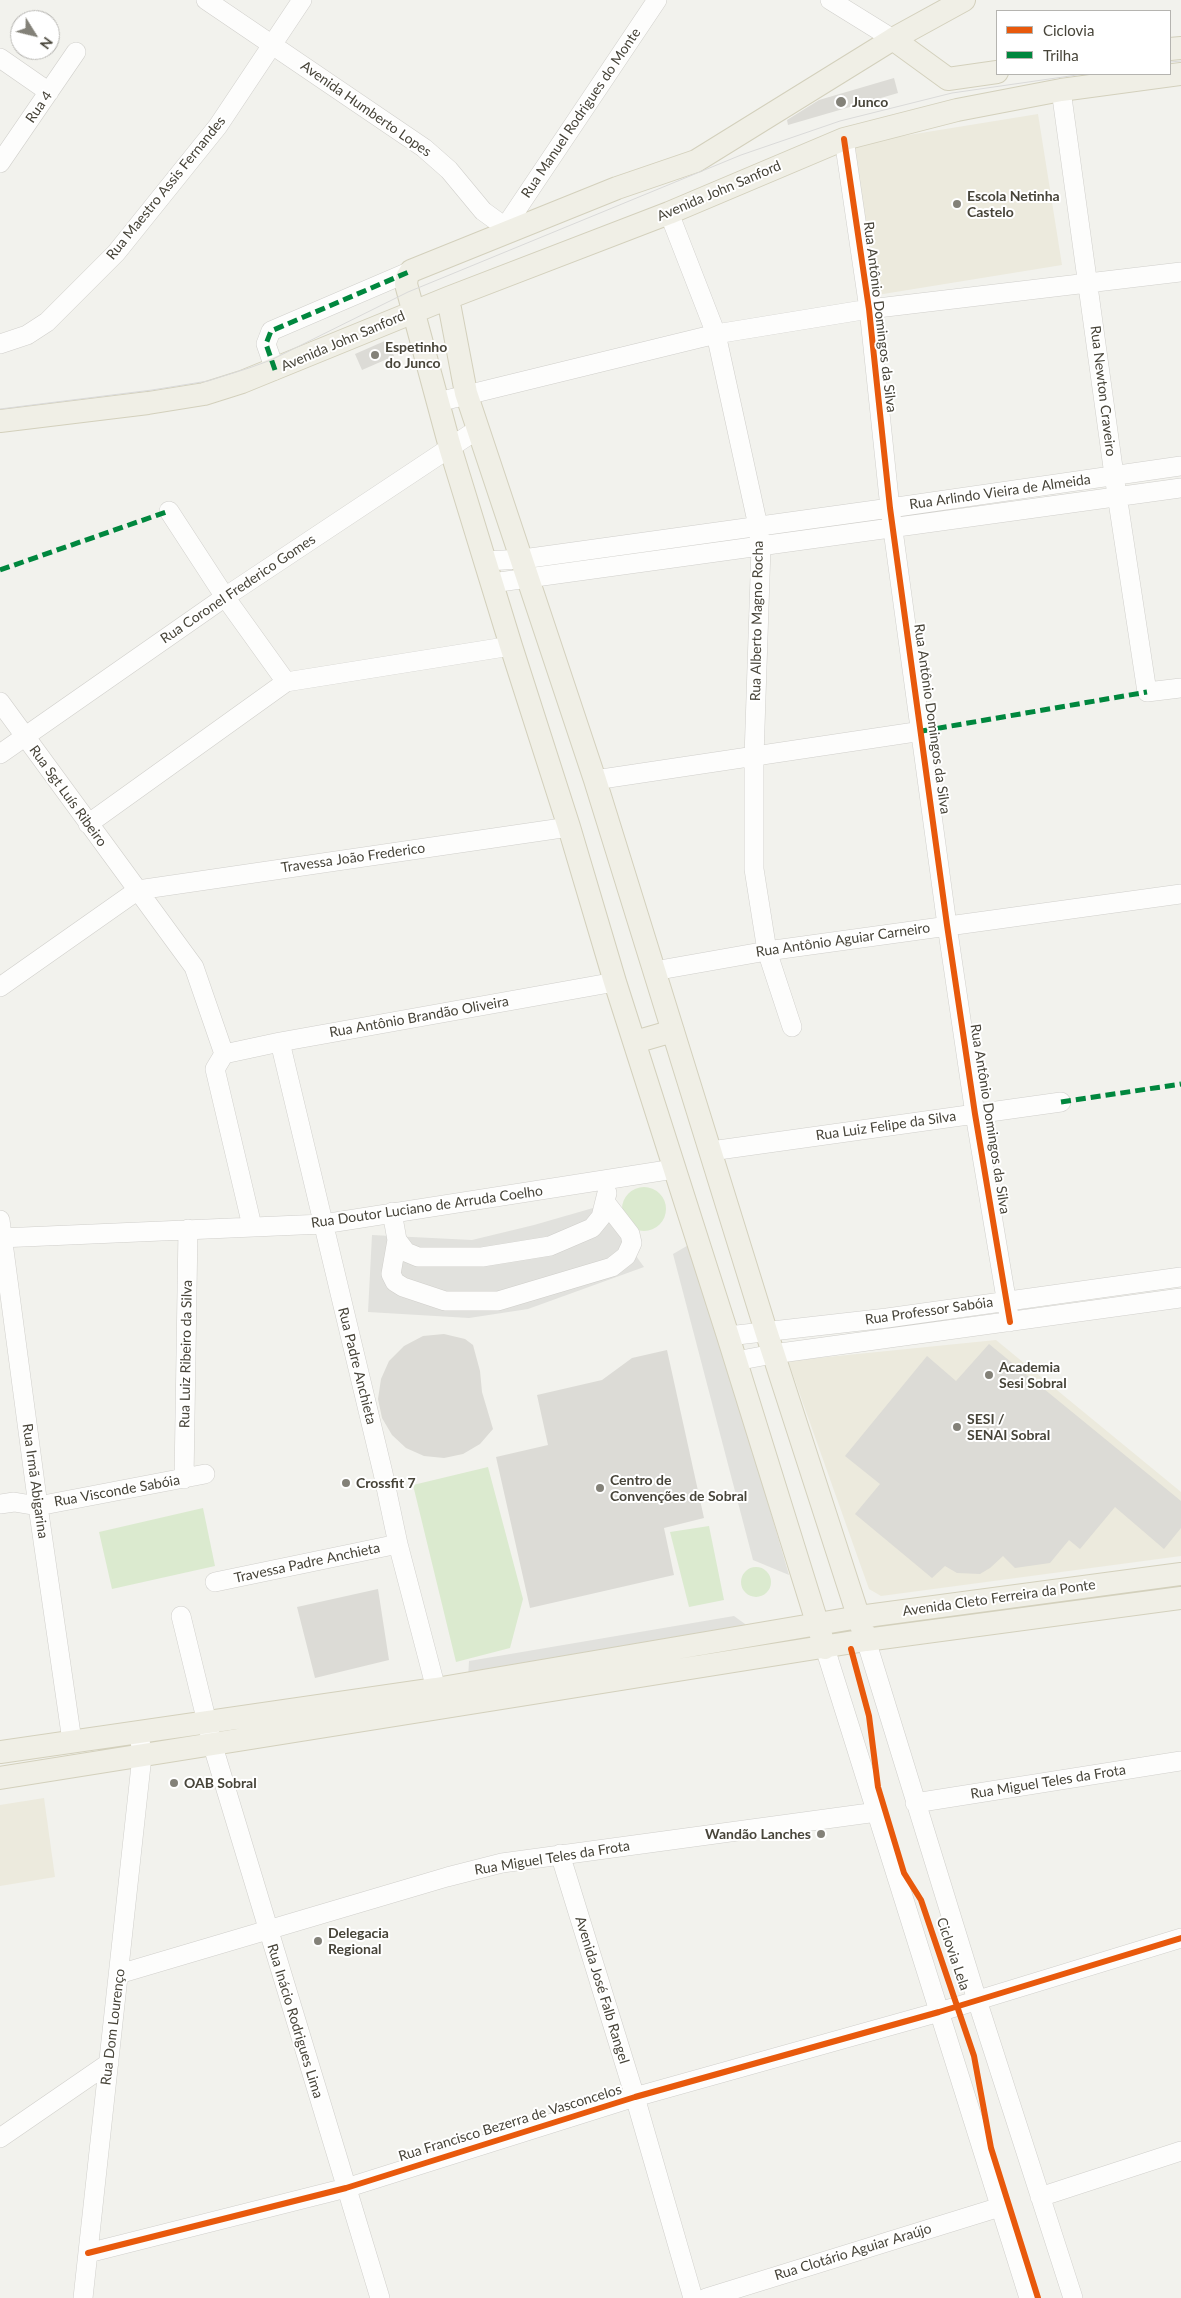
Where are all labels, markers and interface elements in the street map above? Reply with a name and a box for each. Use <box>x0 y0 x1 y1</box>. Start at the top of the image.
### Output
north arrow <box>10 10 60 60</box>
legend <box>996 10 1171 75</box>
text: Ciclovia <box>1043 21 1094 39</box>
street label: Rua Manuel Rodrigues do Monte <box>518 25 644 201</box>
text: N <box>37 34 57 53</box>
text: Trilha <box>1043 46 1079 64</box>
street label: Avenida Humberto Lopes <box>297 58 435 160</box>
street label: Rua 4 <box>22 88 56 126</box>
place label: Junco <box>852 94 888 110</box>
marker: Junco <box>834 95 848 109</box>
street label: Rua Maestro Assis Fernandes <box>103 113 229 263</box>
street label: Avenida John Sanford <box>654 157 784 225</box>
place label: Escola Netinha Castelo <box>967 188 1060 220</box>
marker: Escola Netinha Castelo <box>951 198 963 210</box>
street label: Rua Antônio Domingos da Silva <box>860 221 900 413</box>
street label: Avenida John Sanford <box>278 307 408 375</box>
street label: Rua Newton Craveiro <box>1087 325 1119 457</box>
place label: Espetinho do Junco <box>385 339 447 372</box>
marker: Espetinho do Junco <box>369 349 381 361</box>
street label: Rua Arlindo Vieira de Almeida <box>908 471 1092 513</box>
street label: Rua Coronel Frederico Gomes <box>157 531 319 647</box>
street label: Rua Alberto Magno Rocha <box>747 541 767 701</box>
street label: Rua Antônio Domingos da Silva <box>910 623 954 815</box>
street label: Rua Sgt Luís Ribeiro <box>26 742 110 850</box>
street label: Travessa João Frederico <box>280 840 426 876</box>
street label: Rua Antônio Aguiar Carneiro <box>755 919 931 961</box>
street label: Rua Antônio Brandão Oliveira <box>328 993 510 1041</box>
street label: Rua Antônio Domingos da Silva <box>967 1023 1013 1215</box>
street label: Rua Luiz Felipe da Silva <box>815 1108 957 1144</box>
street label: Rua Doutor Luciano de Arruda Coelho <box>310 1182 544 1232</box>
street label: Rua Luiz Ribeiro da Silva <box>176 1280 196 1428</box>
street label: Rua Professor Sabóia <box>864 1294 994 1328</box>
street label: Rua Padre Anchieta <box>334 1306 380 1426</box>
place label: Academia Sesi Sobral <box>999 1359 1067 1391</box>
marker: Academia Sesi Sobral <box>983 1369 995 1381</box>
place label: SESI / SENAI Sobral <box>967 1411 1050 1444</box>
marker: SESI / SENAI Sobral <box>951 1421 963 1433</box>
street label: Rua Irmã Abigarina <box>19 1422 51 1540</box>
street label: Rua Visconde Sabóia <box>53 1472 181 1510</box>
place label: Centro de Convenções de Sobral <box>610 1472 747 1504</box>
place label: Crossfit 7 <box>356 1475 416 1491</box>
marker: Crossfit 7 <box>340 1477 352 1489</box>
marker: Centro de Convenções de Sobral <box>594 1482 606 1494</box>
street label: Travessa Padre Anchieta <box>232 1539 382 1587</box>
street label: Avenida Cleto Ferreira da Ponte <box>901 1576 1097 1620</box>
street label: Rua Miguel Teles da Frota <box>969 1761 1127 1803</box>
place label: OAB Sobral <box>184 1775 257 1791</box>
marker: OAB Sobral <box>168 1777 180 1789</box>
place label: Wandão Lanches <box>705 1826 811 1842</box>
marker: Wandão Lanches <box>815 1828 827 1840</box>
street label: Rua Miguel Teles da Frota <box>473 1837 631 1879</box>
street label: Avenida José Falb Rangel <box>572 1914 632 2066</box>
street label: Ciclovia Lela <box>933 1915 973 1993</box>
place label: Delegacia Regional <box>328 1925 389 1958</box>
marker: Delegacia Regional <box>312 1935 324 1947</box>
street label: Rua Inácio Rodrigues Lima <box>263 1942 327 2100</box>
street label: Rua Dom Lourenço <box>98 1968 128 2086</box>
street label: Rua Francisco Bezerra de Vasconcelos <box>396 2081 624 2165</box>
street label: Rua Clotário Aguiar Araújo <box>772 2220 934 2284</box>

